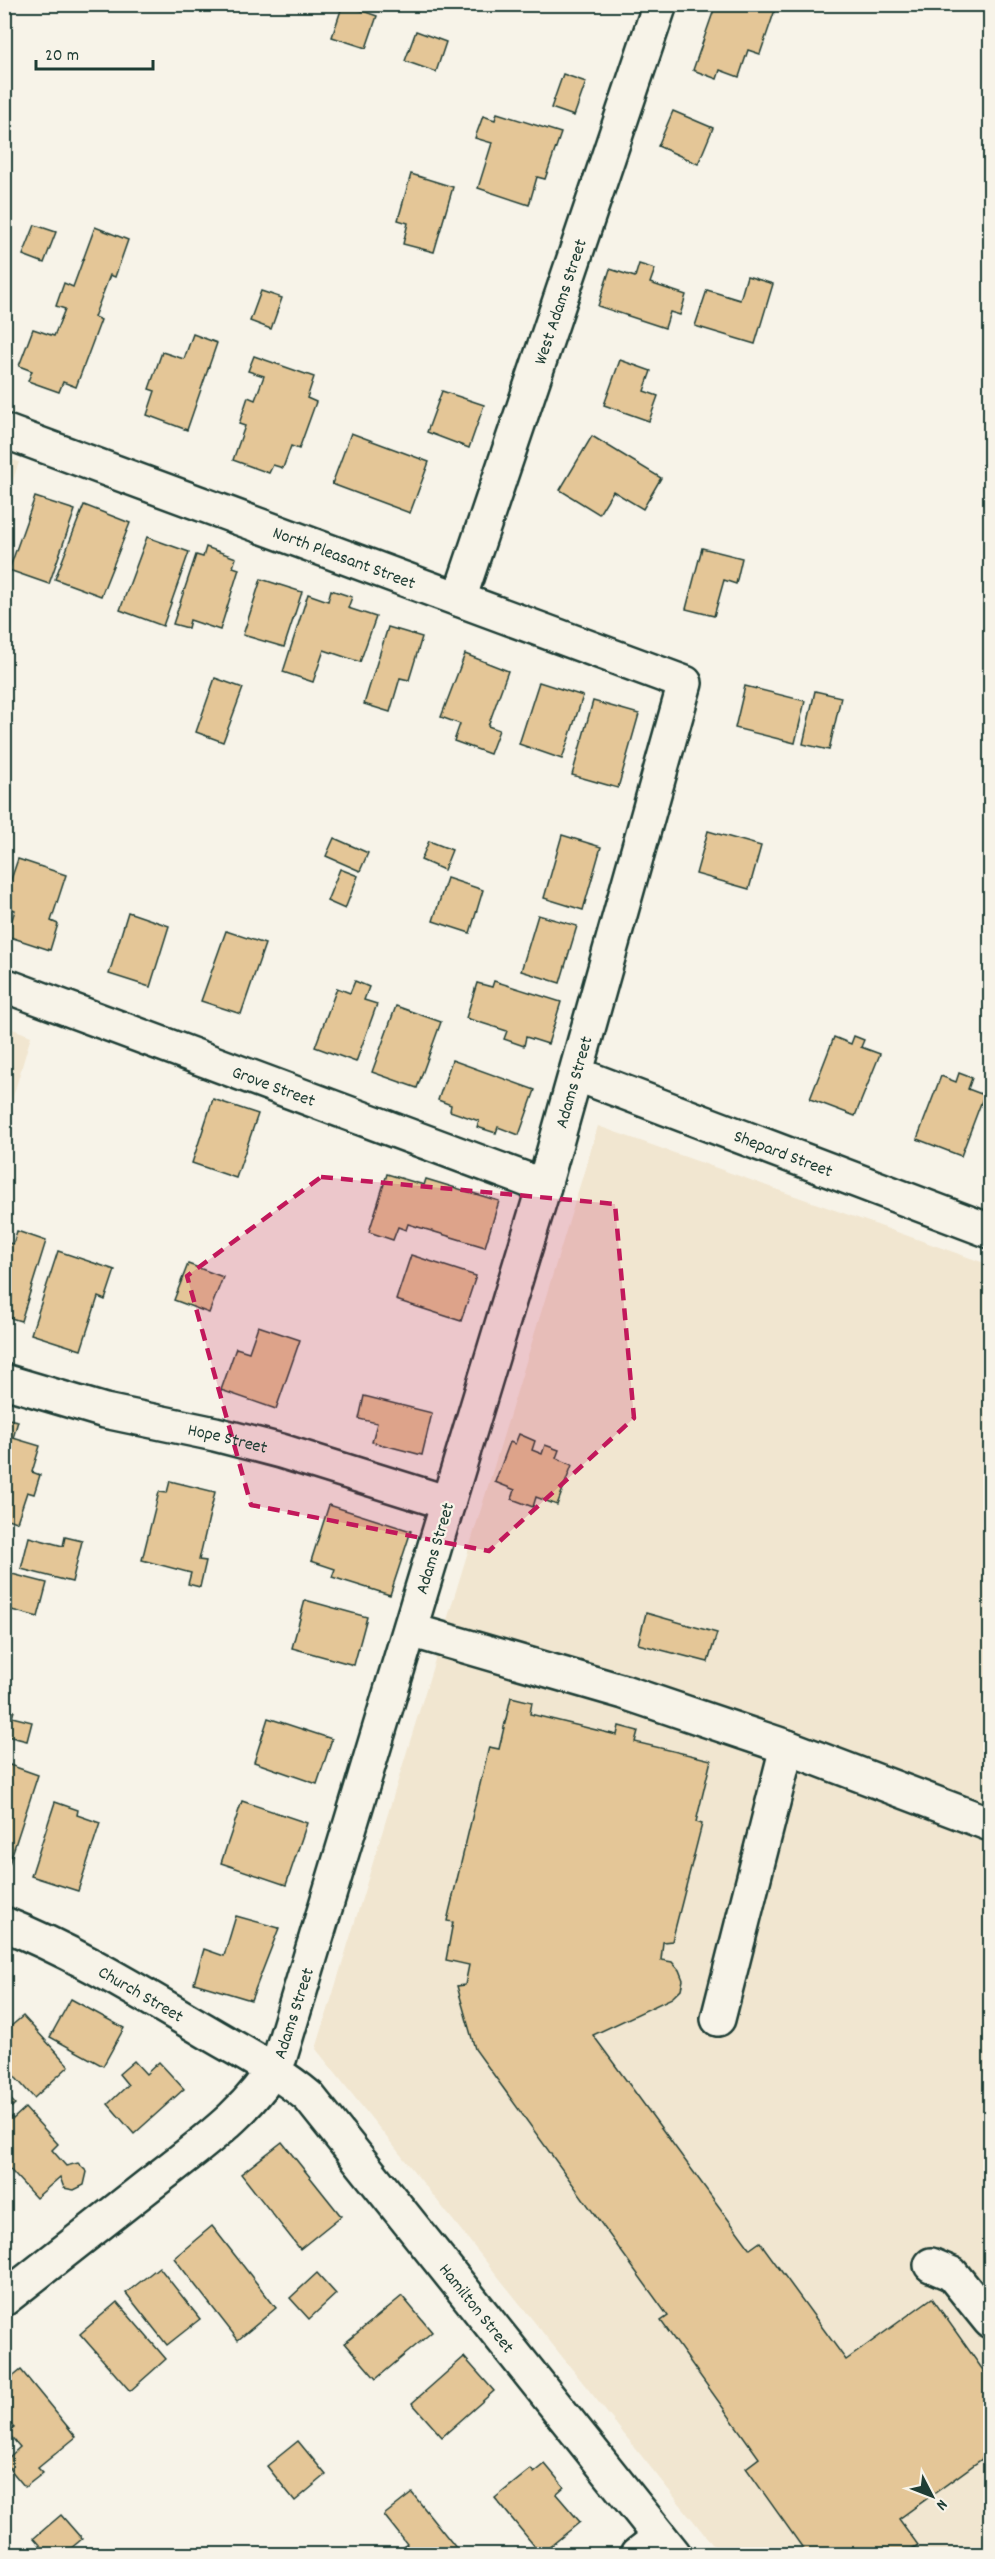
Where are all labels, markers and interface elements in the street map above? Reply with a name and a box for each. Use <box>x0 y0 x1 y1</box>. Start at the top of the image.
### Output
scale bar <box>36 33 153 71</box>
text: 20 m <box>45 44 79 69</box>
street label: West Adams Street <box>529 236 595 368</box>
street label: North Pleasant Street <box>269 521 419 597</box>
street label: Adams Street <box>550 1033 601 1132</box>
street label: Grove Street <box>228 1061 319 1115</box>
street label: Shepard Street <box>730 1125 836 1185</box>
street label: Hope Street <box>185 1419 270 1462</box>
street label: Adams Street <box>411 1500 462 1598</box>
street label: Church Street <box>93 1961 188 2030</box>
street label: Adams Street <box>269 1965 322 2063</box>
street label: Hamilton Street <box>432 2259 519 2360</box>
north arrow <box>902 2466 962 2526</box>
text: N <box>930 2494 952 2515</box>

